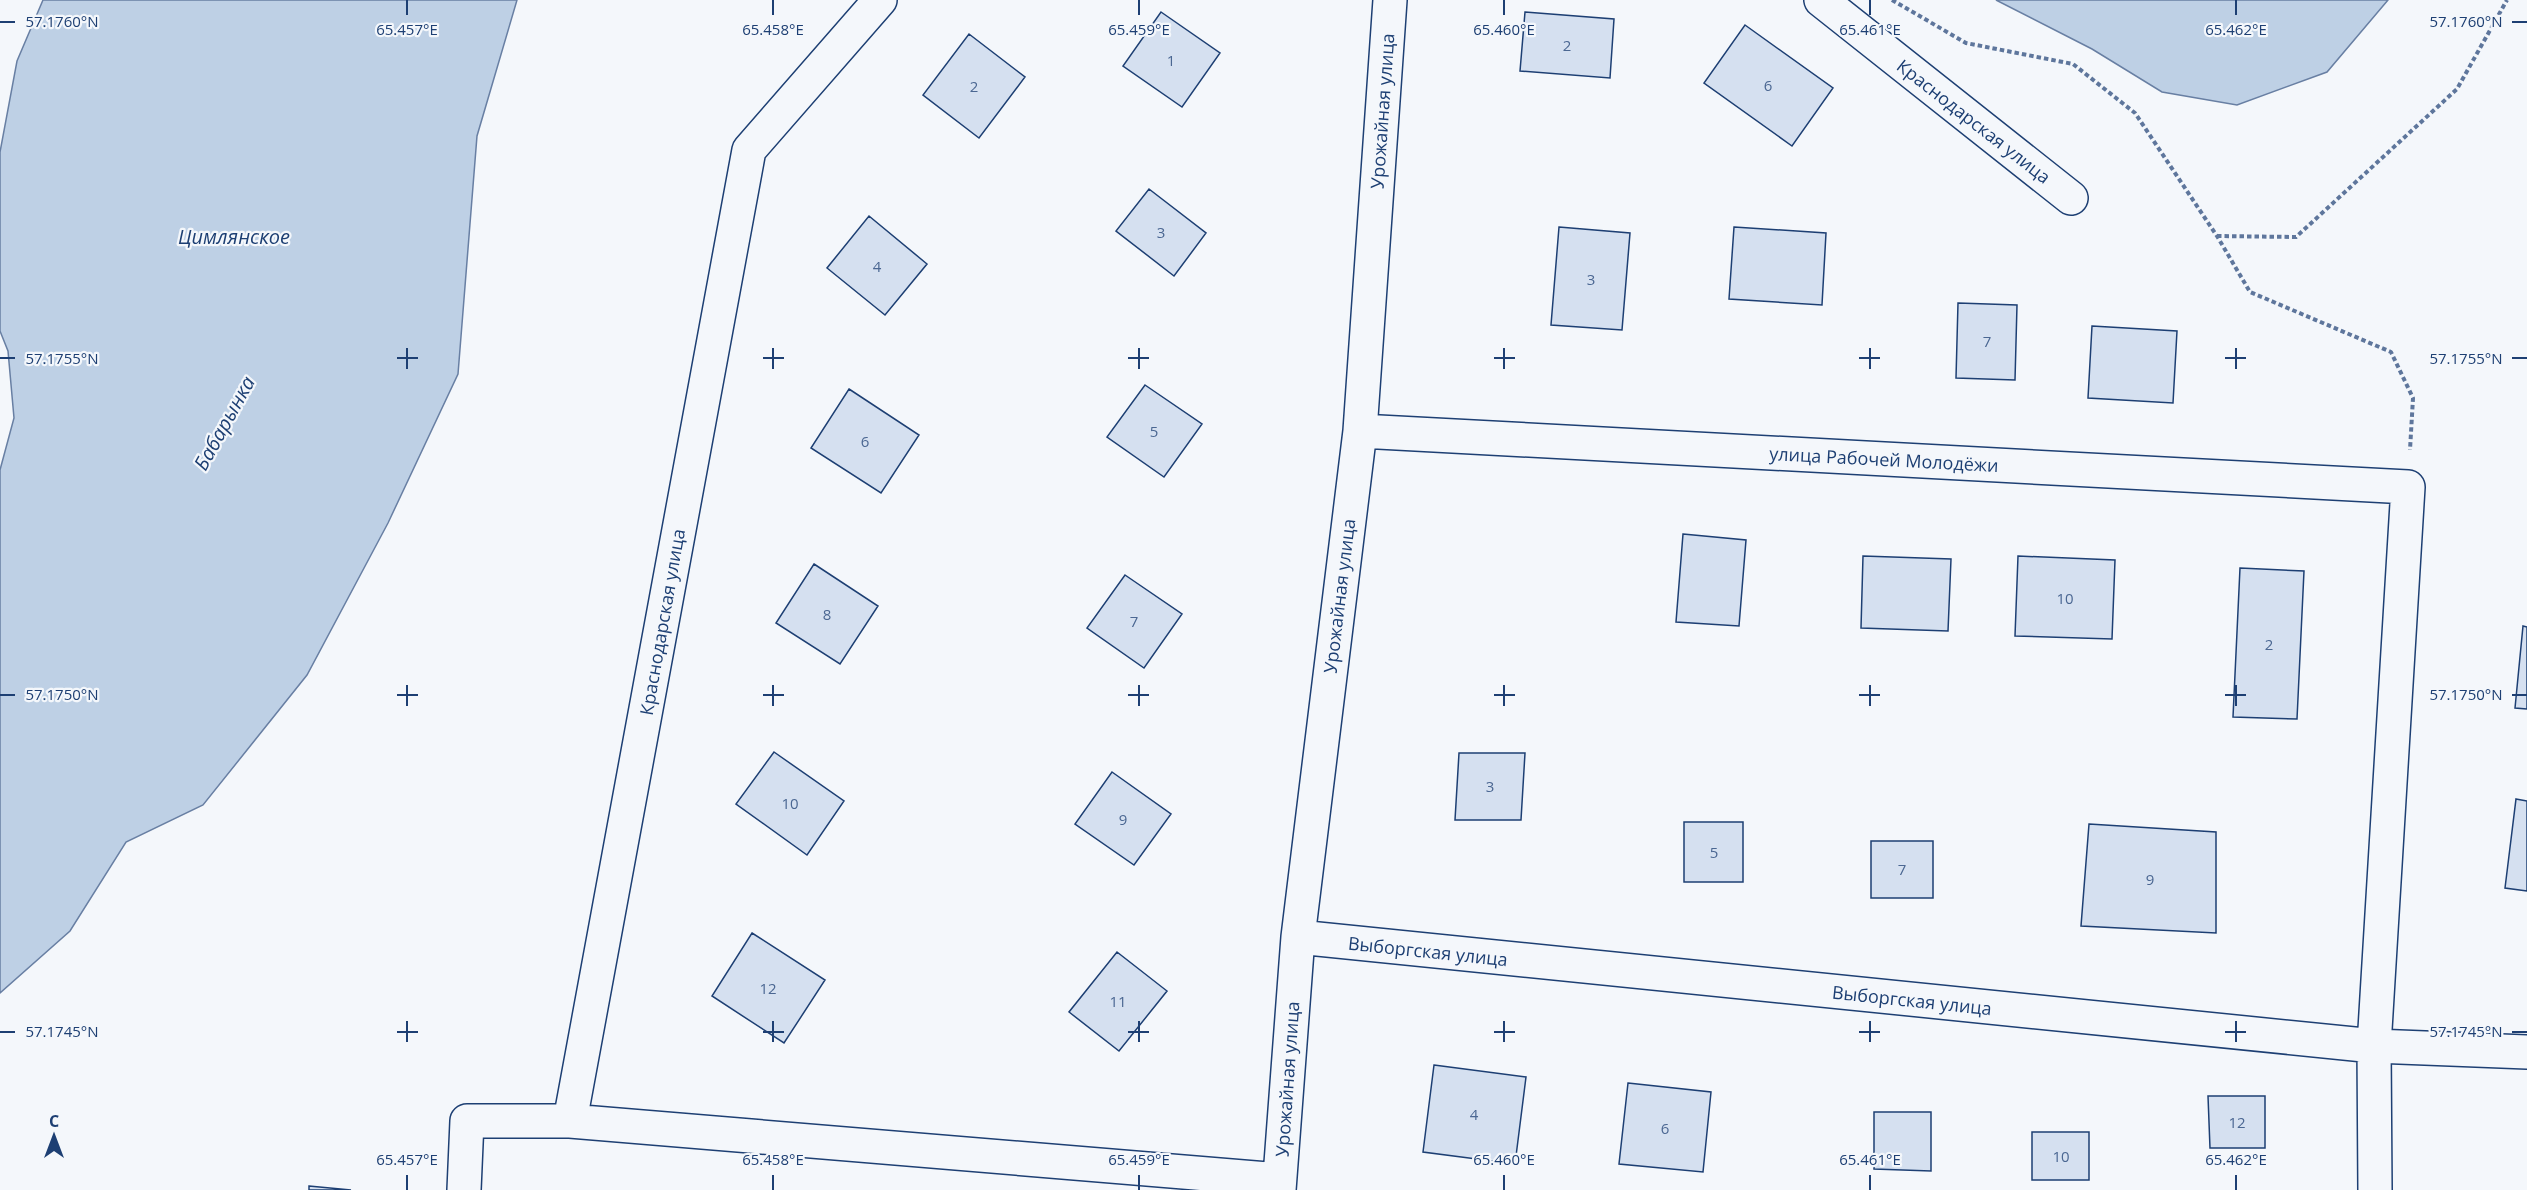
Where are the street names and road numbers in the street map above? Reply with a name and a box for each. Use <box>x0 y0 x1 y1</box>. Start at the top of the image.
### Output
street label: Урожайная улица <box>1365 33 1399 189</box>
street label: Краснодарская улица <box>1892 53 2056 189</box>
street label: улица Рабочей Молодёжи <box>1769 441 1999 477</box>
street label: Урожайная улица <box>1318 517 1360 675</box>
street label: Краснодарская улица <box>634 527 690 717</box>
street label: Выборгская улица <box>1347 931 1509 971</box>
street label: Выборгская улица <box>1831 980 1993 1020</box>
street label: Урожайная улица <box>1270 1001 1304 1157</box>

